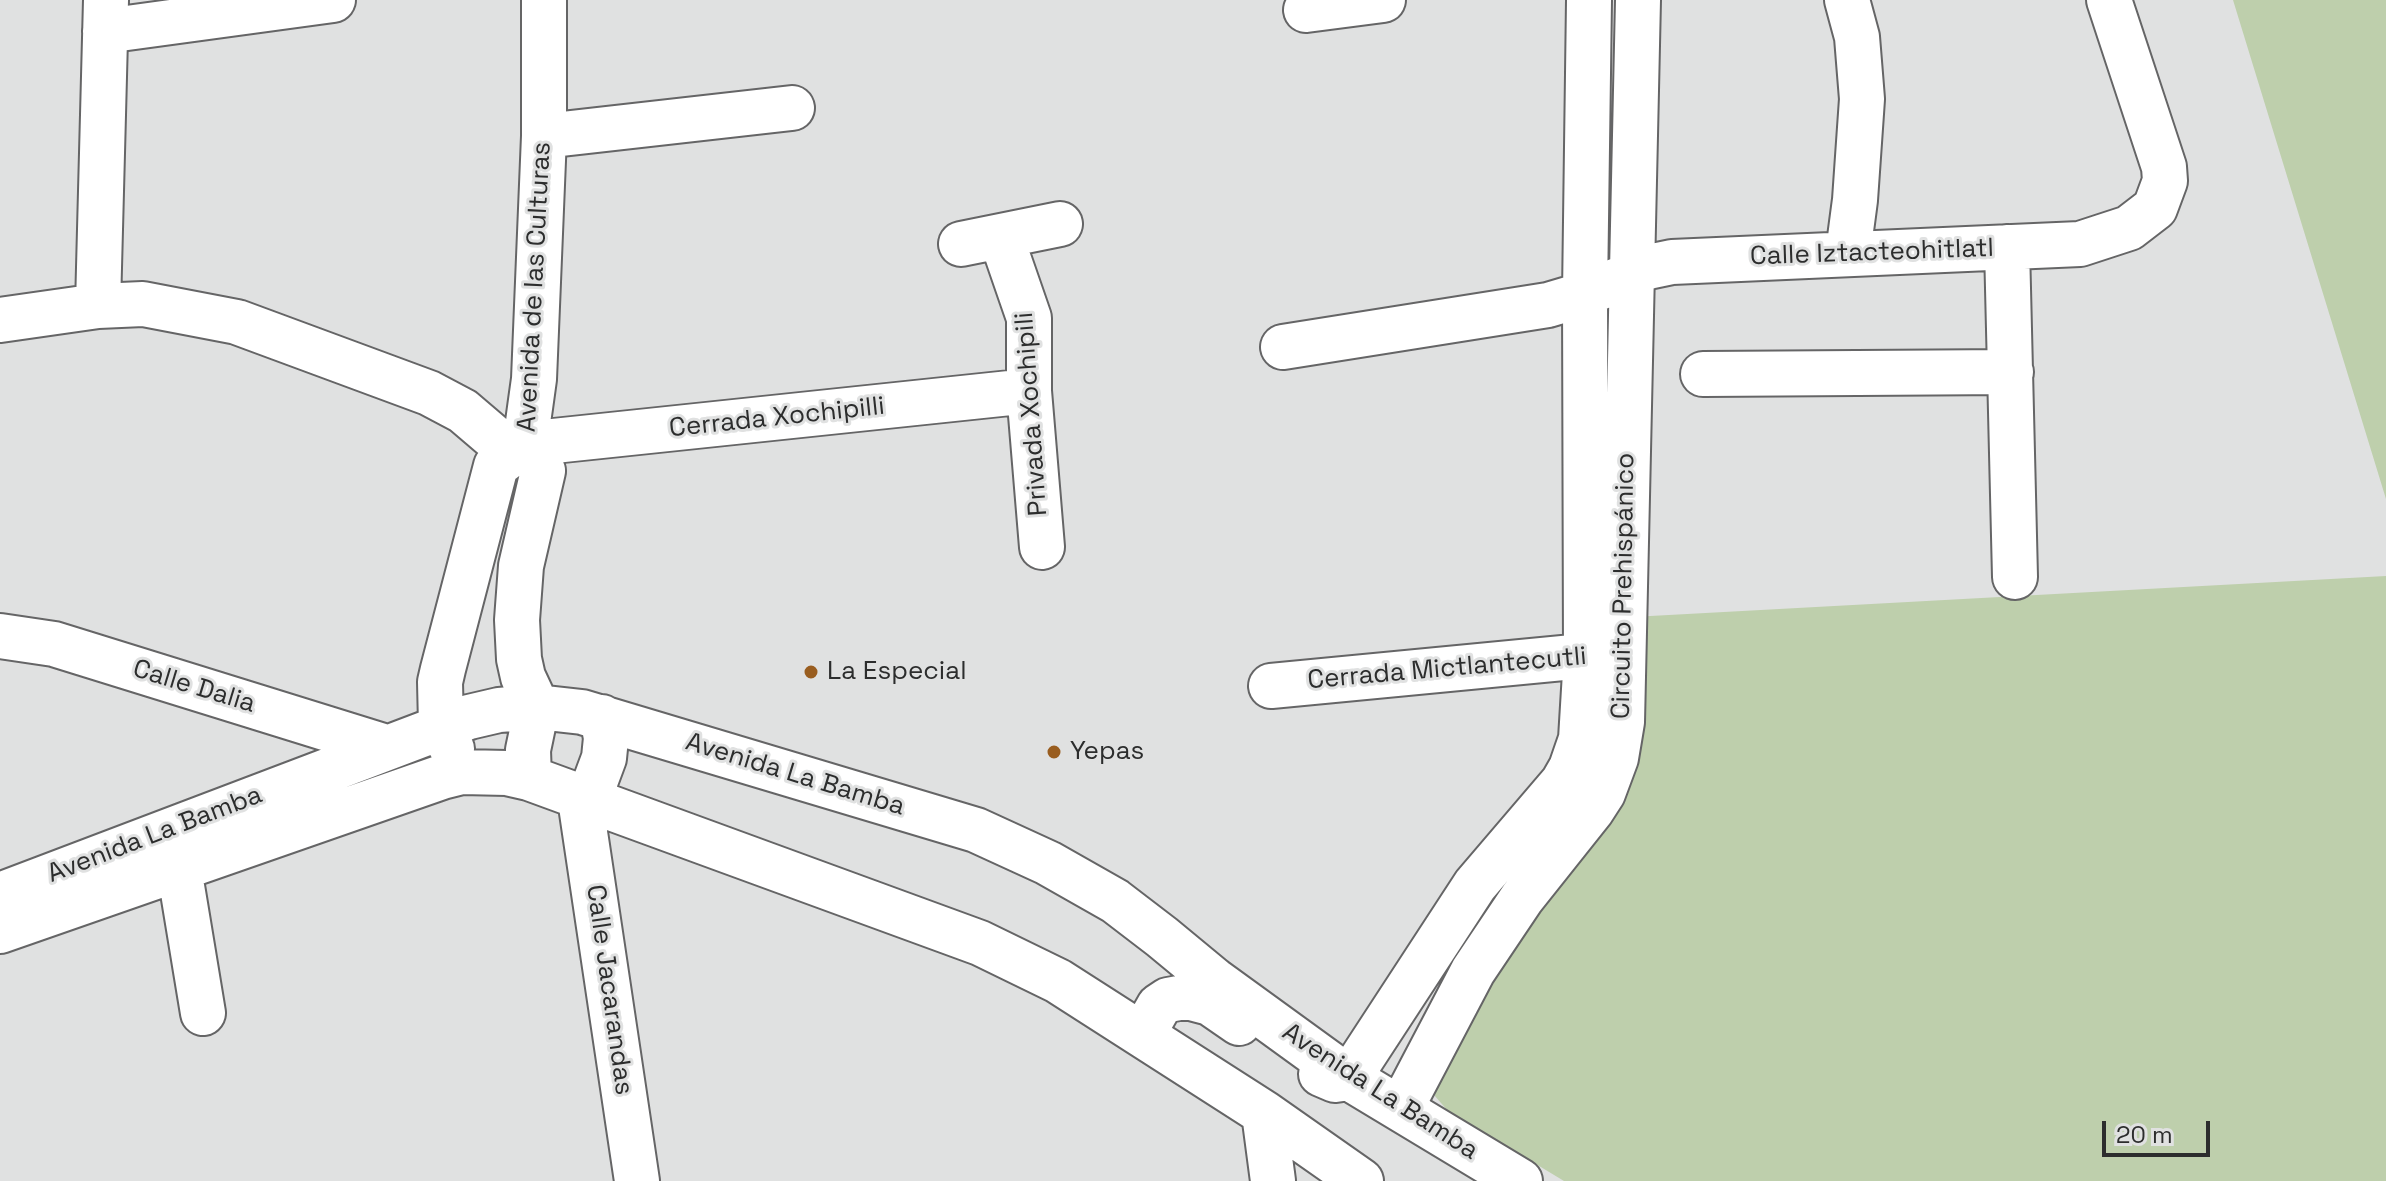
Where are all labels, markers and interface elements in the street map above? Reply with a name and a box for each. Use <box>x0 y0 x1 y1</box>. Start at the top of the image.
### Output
street label: Avenida de las Culturas <box>512 141 558 433</box>
street label: Calle Iztacteohitlatl <box>1750 233 1994 273</box>
street label: Privada Xochipili <box>1009 311 1055 517</box>
street label: Cerrada Xochipilli <box>668 391 886 445</box>
street label: Circuito Prehispánico <box>1606 453 1642 719</box>
street label: Cerrada Mictlantecutli <box>1306 641 1588 697</box>
street label: Calle Dalia <box>129 654 259 720</box>
place label: La Especial <box>827 656 967 688</box>
marker: La Especial <box>802 663 820 681</box>
street label: Avenida La Bamba <box>682 727 908 823</box>
place label: Yepas <box>1070 736 1144 768</box>
marker: Yepas <box>1045 743 1063 761</box>
street label: Avenida La Bamba <box>43 780 267 890</box>
street label: Calle Jacarandas <box>579 883 639 1097</box>
street label: Avenida La Bamba <box>1276 1017 1484 1167</box>
scale bar <box>2106 1105 2214 1155</box>
text: 20 m <box>2116 1119 2173 1150</box>

